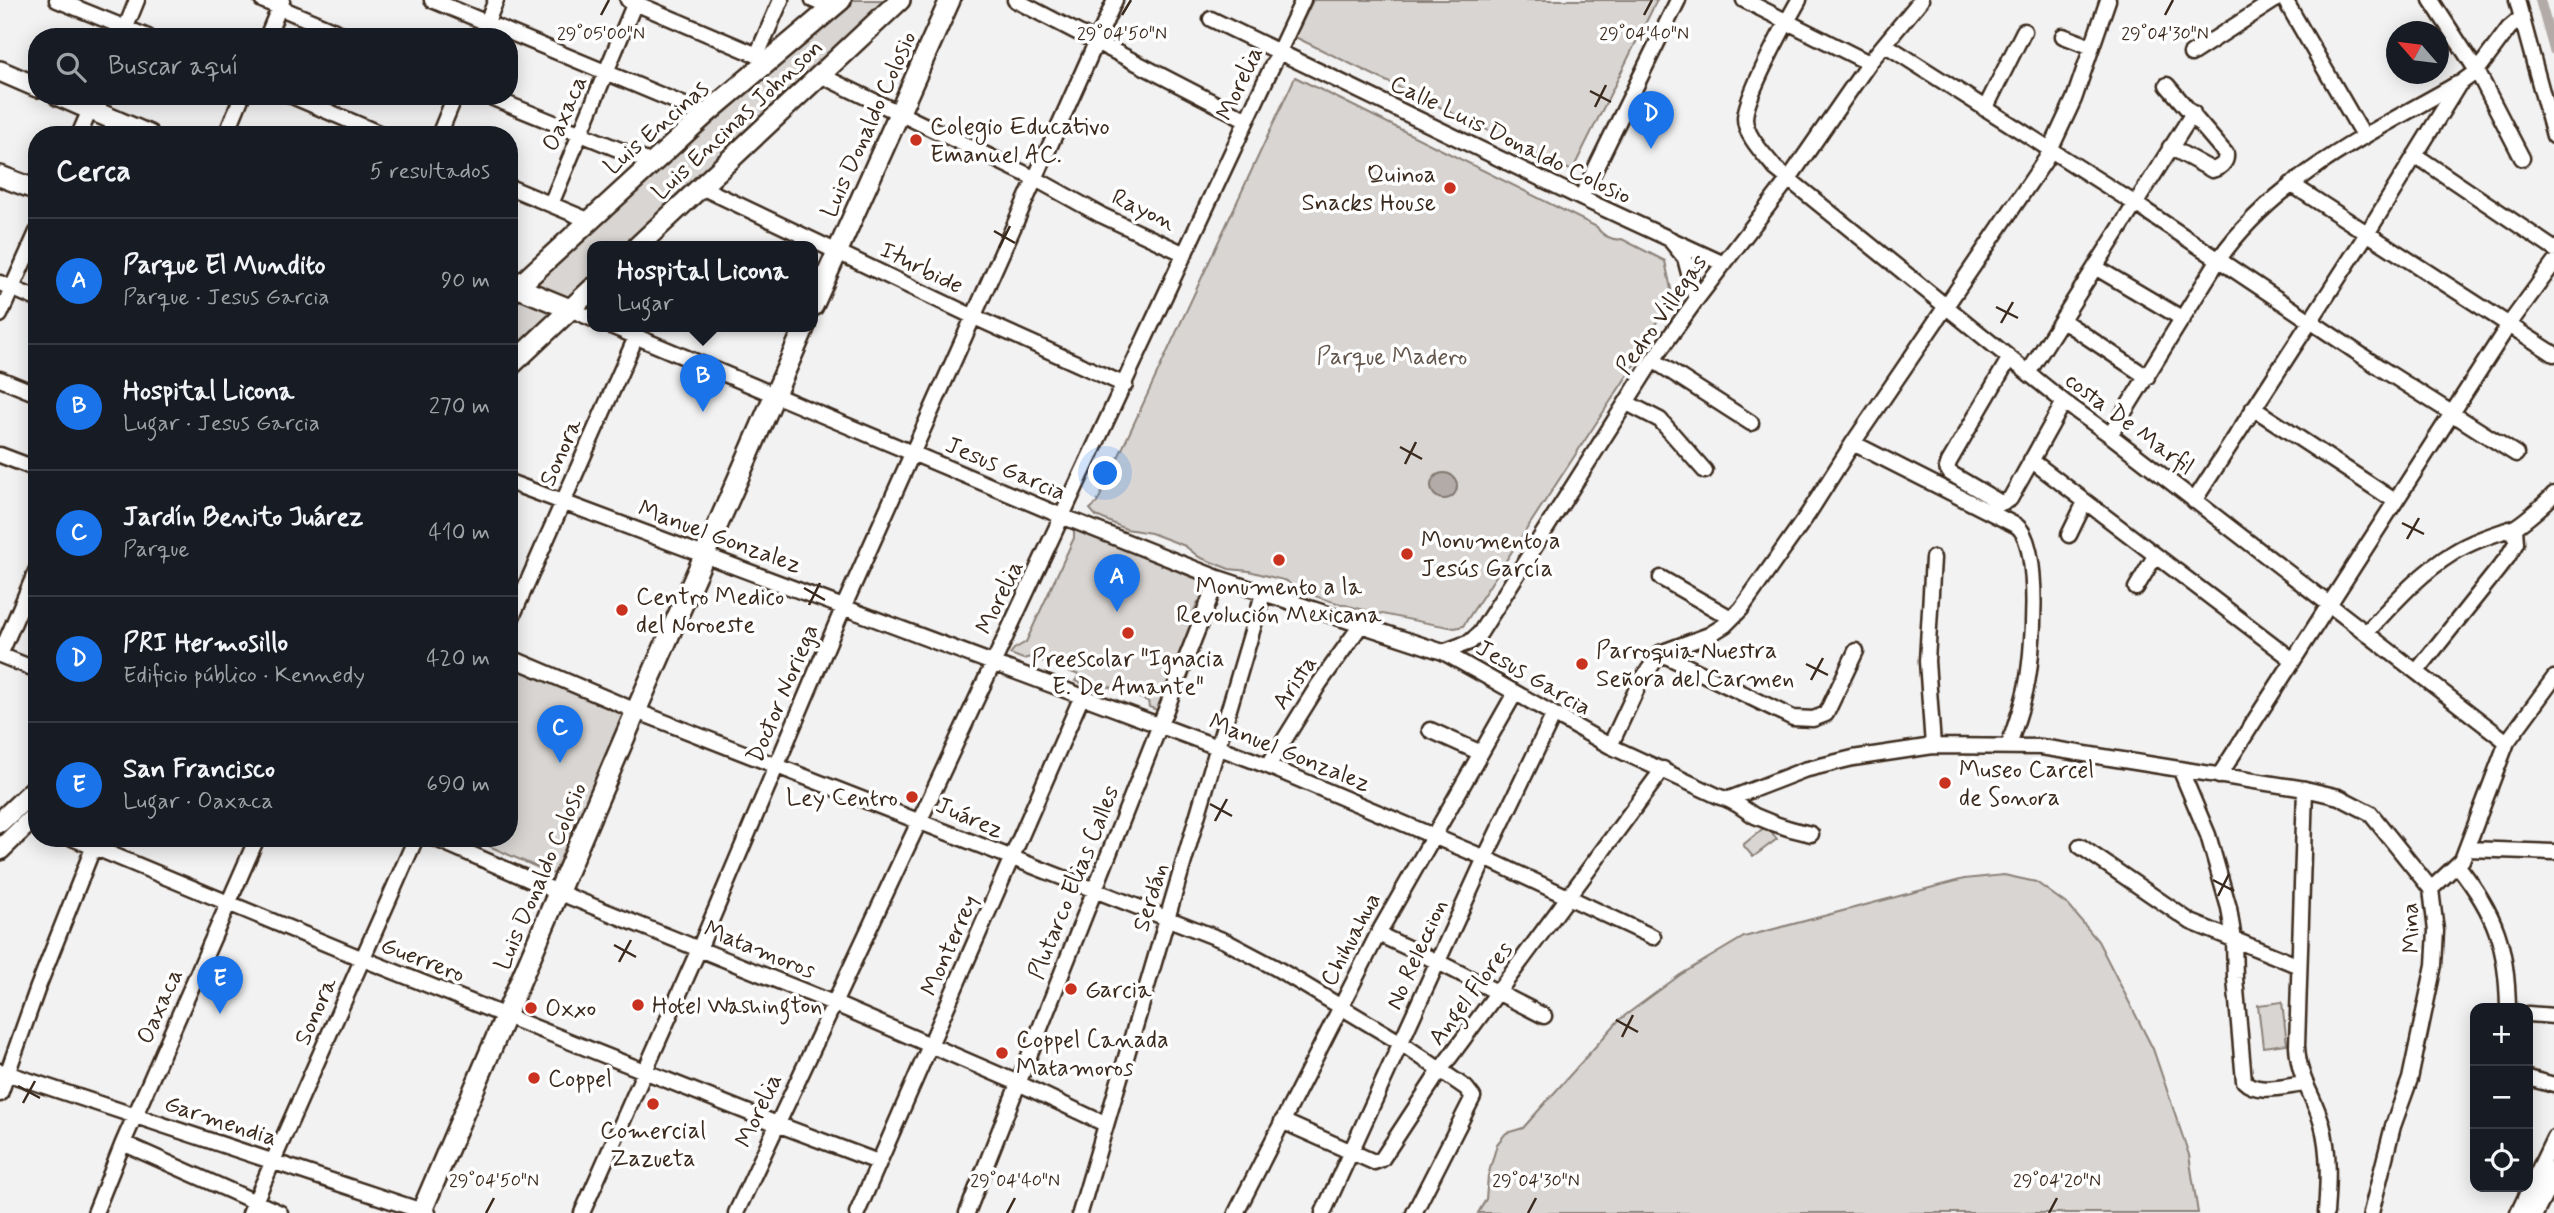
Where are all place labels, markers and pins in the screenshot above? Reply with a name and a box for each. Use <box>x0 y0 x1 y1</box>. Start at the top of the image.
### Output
pin: D <box>1628 91 1674 149</box>
place label: Colegio Educativo Emanuel AC. <box>930 112 1110 171</box>
marker: Colegio Educativo Emanuel AC. <box>908 132 924 148</box>
place label: Quinoa Snacks House <box>1302 160 1436 219</box>
marker: Quinoa Snacks House <box>1442 180 1458 196</box>
pin: B <box>680 354 726 412</box>
place label: Monumento a Jesús García <box>1421 526 1561 585</box>
marker: Monumento a Jesús García <box>1399 546 1415 562</box>
marker: Monumento a la Revolución Mexicana <box>1271 552 1287 568</box>
pin: A <box>1094 554 1140 612</box>
place label: Monumento a la Revolución Mexicana <box>1176 572 1382 631</box>
place label: Centro Medico del Noroeste <box>636 582 784 641</box>
marker: Centro Medico del Noroeste <box>614 602 630 618</box>
marker: Preescolar "Ignacia E. De Amante" <box>1120 625 1136 641</box>
place label: Parroquia Nuestra Señora del Carmen <box>1596 636 1794 695</box>
place label: Preescolar "Ignacia E. De Amante" <box>1032 644 1224 703</box>
marker: Parroquia Nuestra Señora del Carmen <box>1574 656 1590 672</box>
pin: C <box>537 705 583 763</box>
place label: Museo Carcel de Sonora <box>1959 755 2094 814</box>
marker: Museo Carcel de Sonora <box>1937 775 1953 791</box>
place label: Ley Centro <box>786 783 898 814</box>
marker: Ley Centro <box>904 789 920 805</box>
pin: E <box>197 956 243 1014</box>
place label: Garcia <box>1085 975 1152 1006</box>
marker: Garcia <box>1063 981 1079 997</box>
place label: Hotel Washington <box>652 991 822 1025</box>
place label: Oxxo <box>545 994 596 1025</box>
marker: Hotel Washington <box>630 997 646 1013</box>
marker: Oxxo <box>523 1000 539 1016</box>
place label: Coppel Canada Matamoros <box>1016 1025 1169 1084</box>
marker: Coppel Canada Matamoros <box>994 1045 1010 1061</box>
place label: Coppel <box>548 1064 612 1095</box>
marker: Coppel <box>526 1070 542 1086</box>
marker: Comercial Zazueta <box>645 1096 661 1112</box>
place label: Comercial Zazueta <box>600 1116 706 1175</box>

